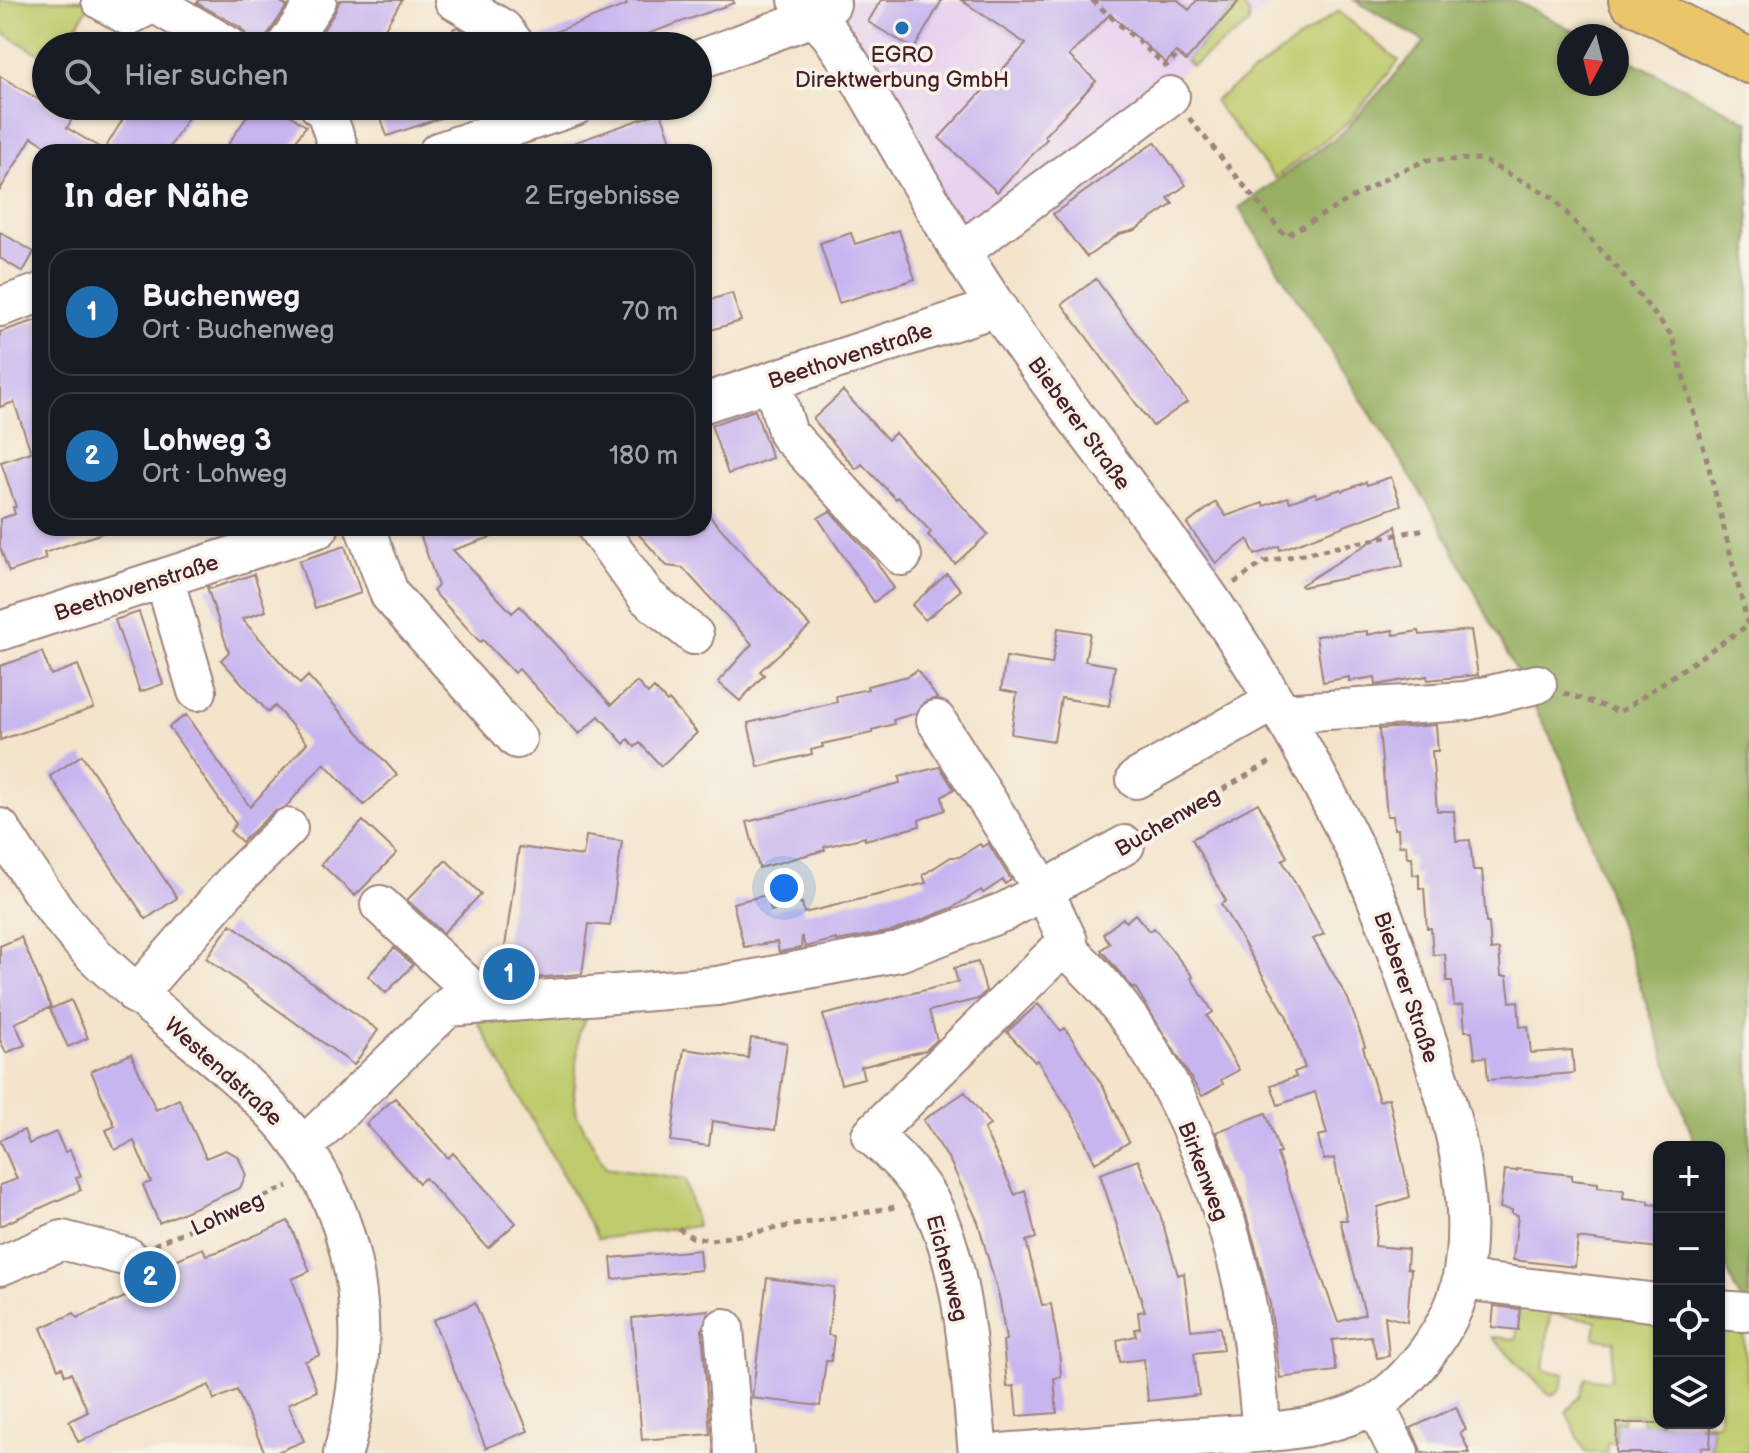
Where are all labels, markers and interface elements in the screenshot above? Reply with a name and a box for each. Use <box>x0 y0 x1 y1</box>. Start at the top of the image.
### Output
marker: EGRO Direktwerbung GmbH <box>893 19 911 37</box>
north arrow <box>1557 24 1629 96</box>
search box <box>32 32 712 120</box>
place label: EGRO Direktwerbung GmbH <box>795 42 1009 94</box>
icon: search <box>60 54 104 98</box>
text: Hier suchen <box>124 58 289 94</box>
text: In der Nähe <box>64 176 249 217</box>
text: 2 Ergebnisse <box>525 181 680 212</box>
text: Buchenweg <box>142 279 300 315</box>
text: 1 <box>87 297 97 328</box>
text: 70 m <box>621 297 678 328</box>
text: Ort · Buchenweg <box>142 315 334 346</box>
street label: Beethovenstraße <box>765 317 936 396</box>
street label: Bieberer Straße <box>1021 352 1136 496</box>
text: Lohweg 3 <box>142 423 271 459</box>
text: 2 <box>84 441 100 472</box>
text: 180 m <box>609 441 678 472</box>
text: Ort · Lohweg <box>142 459 287 490</box>
street label: Beethovenstraße <box>51 549 222 628</box>
street label: Buchenweg <box>1110 781 1225 863</box>
your location <box>764 868 804 908</box>
street label: Bieberer Straße <box>1367 908 1444 1067</box>
pin: 1 <box>483 944 535 1004</box>
street label: Westendstraße <box>158 1012 288 1132</box>
street label: Birkenweg <box>1171 1118 1234 1225</box>
map controls <box>1653 1141 1725 1429</box>
button: + <box>1653 1141 1725 1213</box>
street label: Lohweg <box>187 1186 268 1242</box>
street label: Eichenweg <box>919 1212 974 1325</box>
button: − <box>1653 1213 1725 1285</box>
pin: 2 <box>124 1247 176 1307</box>
button: locate <box>1653 1285 1725 1357</box>
button: layers <box>1653 1357 1725 1429</box>

